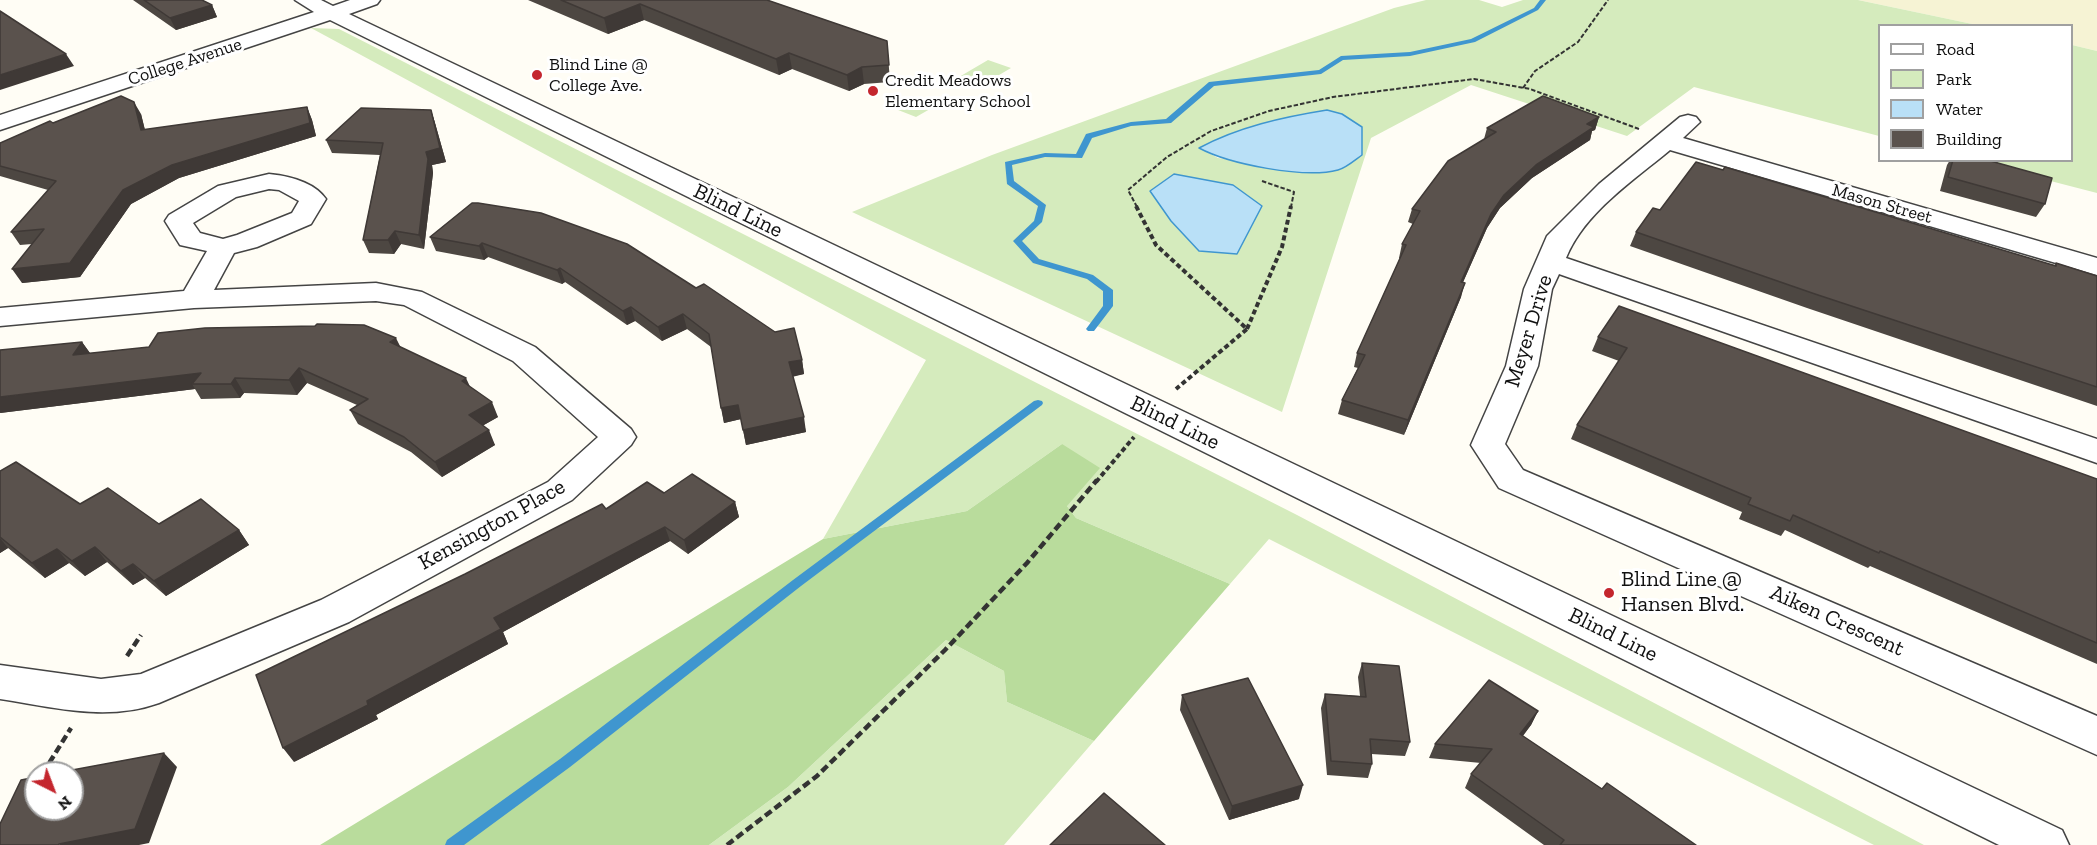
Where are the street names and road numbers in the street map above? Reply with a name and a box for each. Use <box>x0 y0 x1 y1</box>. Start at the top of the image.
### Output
street label: College Avenue <box>125 33 245 91</box>
street label: Blind Line <box>689 178 787 244</box>
street label: Mason Street <box>1829 179 1935 229</box>
street label: Meyer Drive <box>1499 272 1559 390</box>
street label: Blind Line <box>1126 390 1224 456</box>
street label: Kensington Place <box>414 474 570 576</box>
street label: Aiken Crescent <box>1766 580 1908 662</box>
street label: Blind Line <box>1564 602 1662 668</box>

